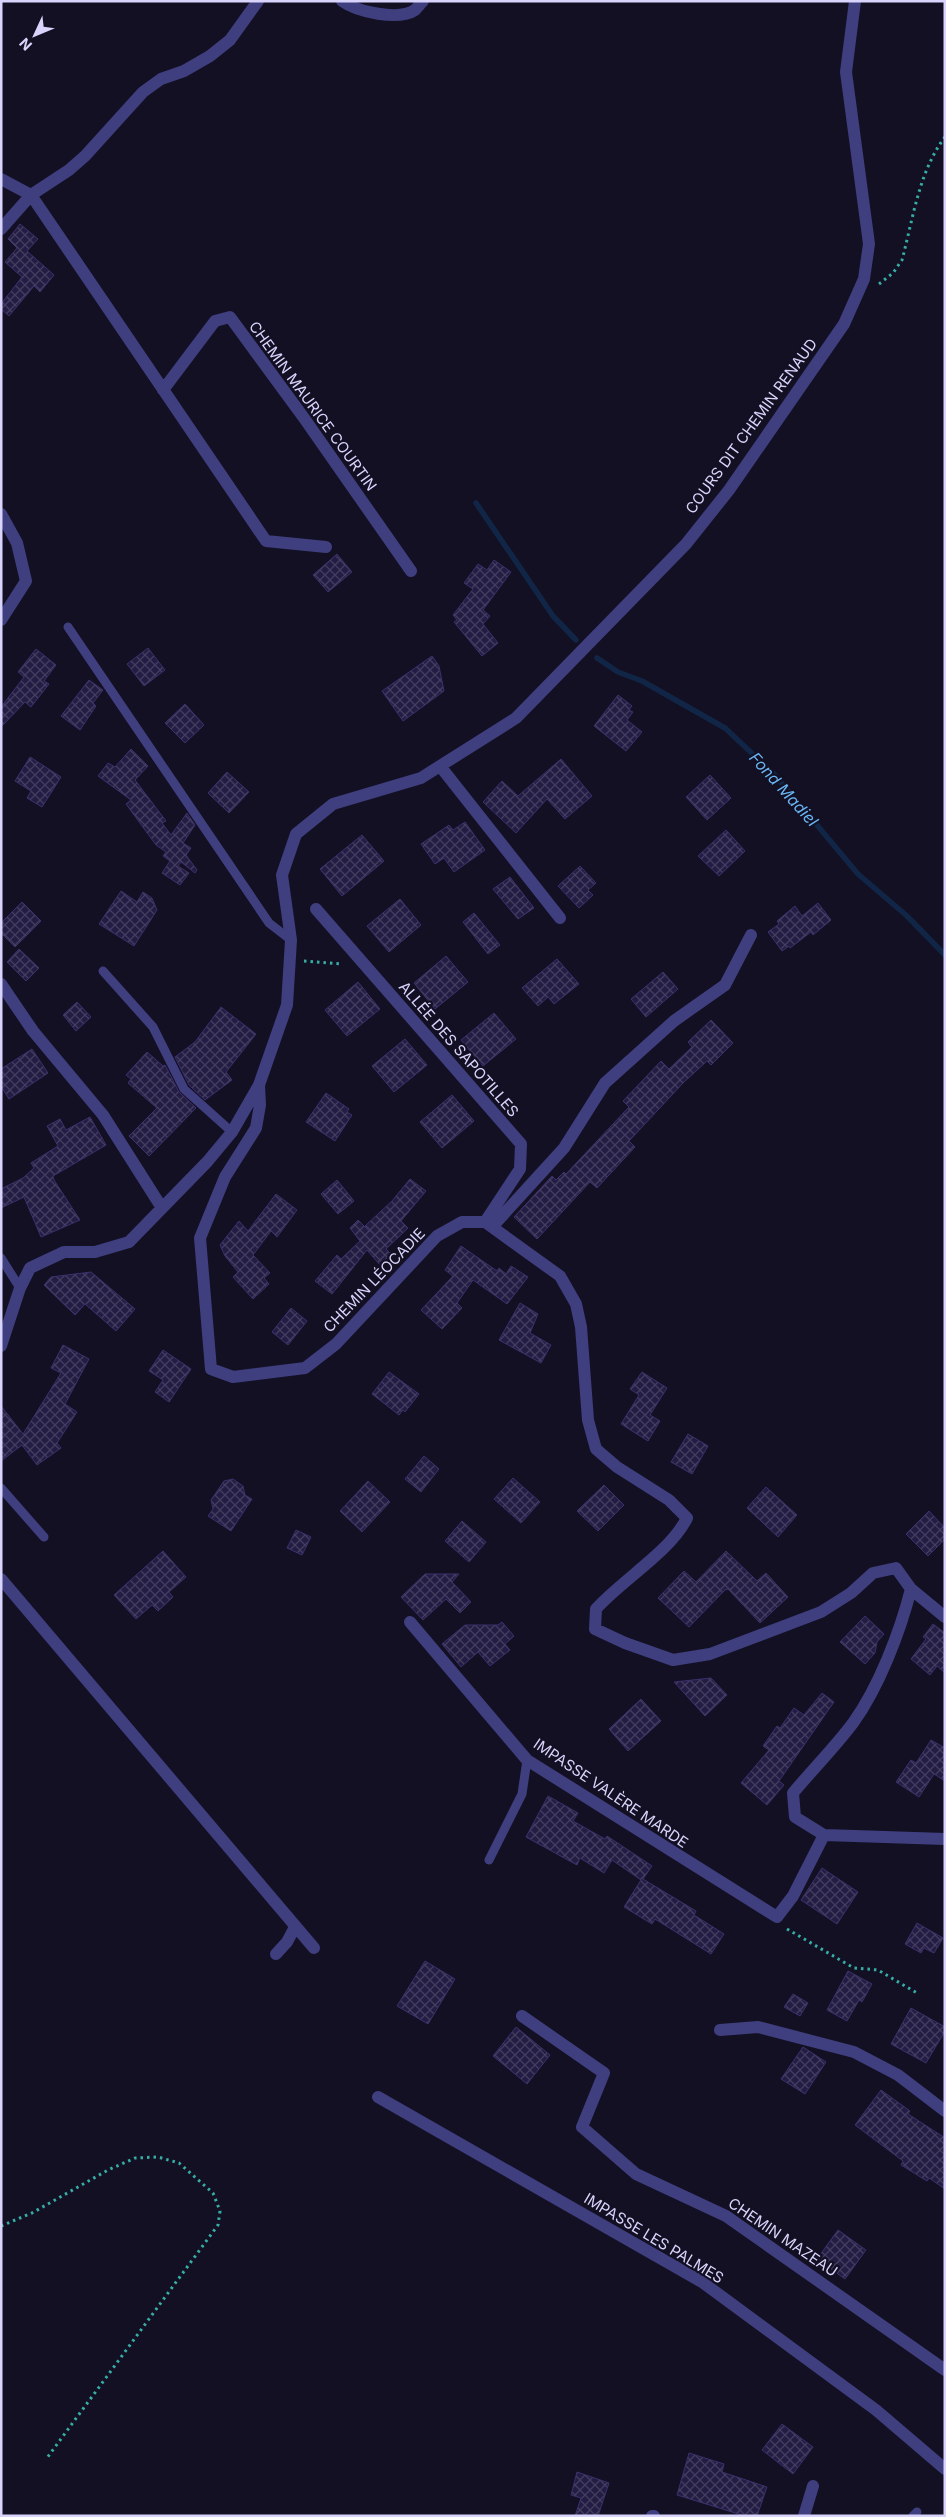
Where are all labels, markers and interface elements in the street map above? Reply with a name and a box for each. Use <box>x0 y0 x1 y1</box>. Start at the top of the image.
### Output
north arrow <box>10 10 60 60</box>
text: N <box>15 35 35 54</box>
street label: CHEMIN MAURICE COURTIN <box>245 317 381 495</box>
street label: COURS DIT CHEMIN RENAUD <box>681 335 821 517</box>
water label: Fond Madiel <box>745 748 823 830</box>
street label: ALLÉE DES SAPOTILLES <box>395 977 523 1121</box>
street label: CHEMIN LÉOCADIE <box>319 1224 429 1336</box>
street label: IMPASSE VALÈRE MARDE <box>530 1734 692 1852</box>
street label: IMPASSE LES PALMES <box>581 2189 727 2287</box>
street label: CHEMIN MAZEAU <box>725 2193 841 2281</box>

